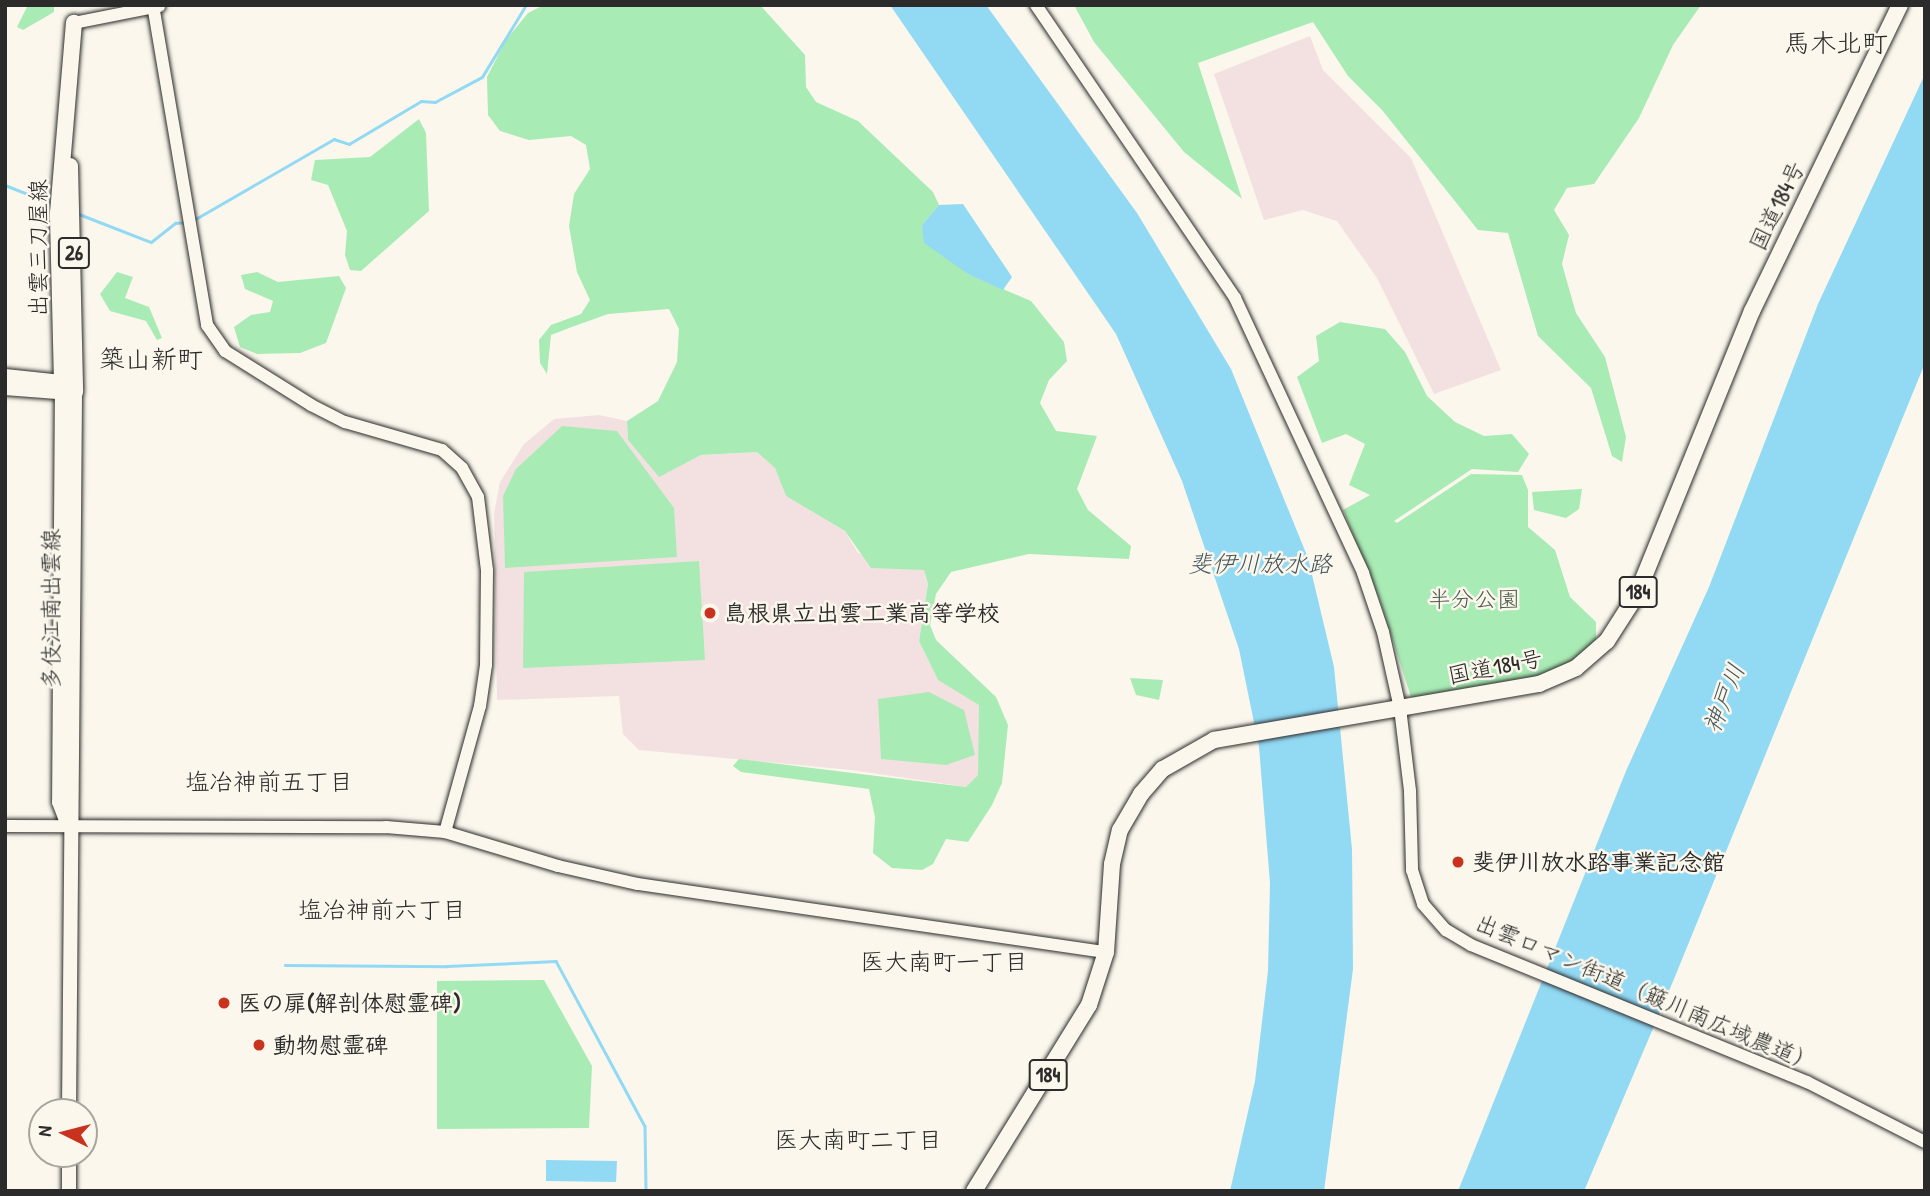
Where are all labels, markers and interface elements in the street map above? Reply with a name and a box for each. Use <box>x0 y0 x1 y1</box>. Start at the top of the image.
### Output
district label: 馬木北町 <box>1784 27 1888 59</box>
street label: 国道184号 <box>1744 157 1810 255</box>
street label: 出雲三刀屋線 <box>24 179 52 317</box>
road number: 26 <box>56 236 92 270</box>
district label: 築山新町 <box>99 343 203 375</box>
street label: 多伎江南出雲線 <box>37 529 65 689</box>
water label: 斐伊川放水路 <box>1188 550 1332 578</box>
road number: 184 <box>1617 574 1659 610</box>
park label: 半分公園 <box>1428 585 1520 613</box>
place label: 島根県立出雲工業高等学校 <box>724 599 1000 627</box>
marker: 島根県立出雲工業高等学校 <box>702 605 718 621</box>
street label: 国道184号 <box>1445 644 1545 690</box>
water label: 神戸川 <box>1697 659 1751 737</box>
district label: 塩冶神前五丁目 <box>185 768 353 796</box>
place label: 斐伊川放水路事業記念館 <box>1472 848 1725 876</box>
marker: 斐伊川放水路事業記念館 <box>1450 854 1466 870</box>
district label: 塩冶神前六丁目 <box>298 896 466 924</box>
street label: 出雲ロマン街道（簸川南広域農道） <box>1471 908 1821 1078</box>
district label: 医大南町一丁目 <box>860 948 1028 976</box>
place label: 医の扉(解剖体慰霊碑) <box>238 989 461 1017</box>
marker: 医の扉(解剖体慰霊碑) <box>216 995 232 1011</box>
place label: 動物慰霊碑 <box>273 1031 388 1059</box>
marker: 動物慰霊碑 <box>251 1037 267 1053</box>
road number: 184 <box>1027 1058 1069 1092</box>
north arrow <box>28 1098 98 1168</box>
text: N <box>31 1125 58 1137</box>
district label: 医大南町二丁目 <box>774 1126 942 1154</box>

